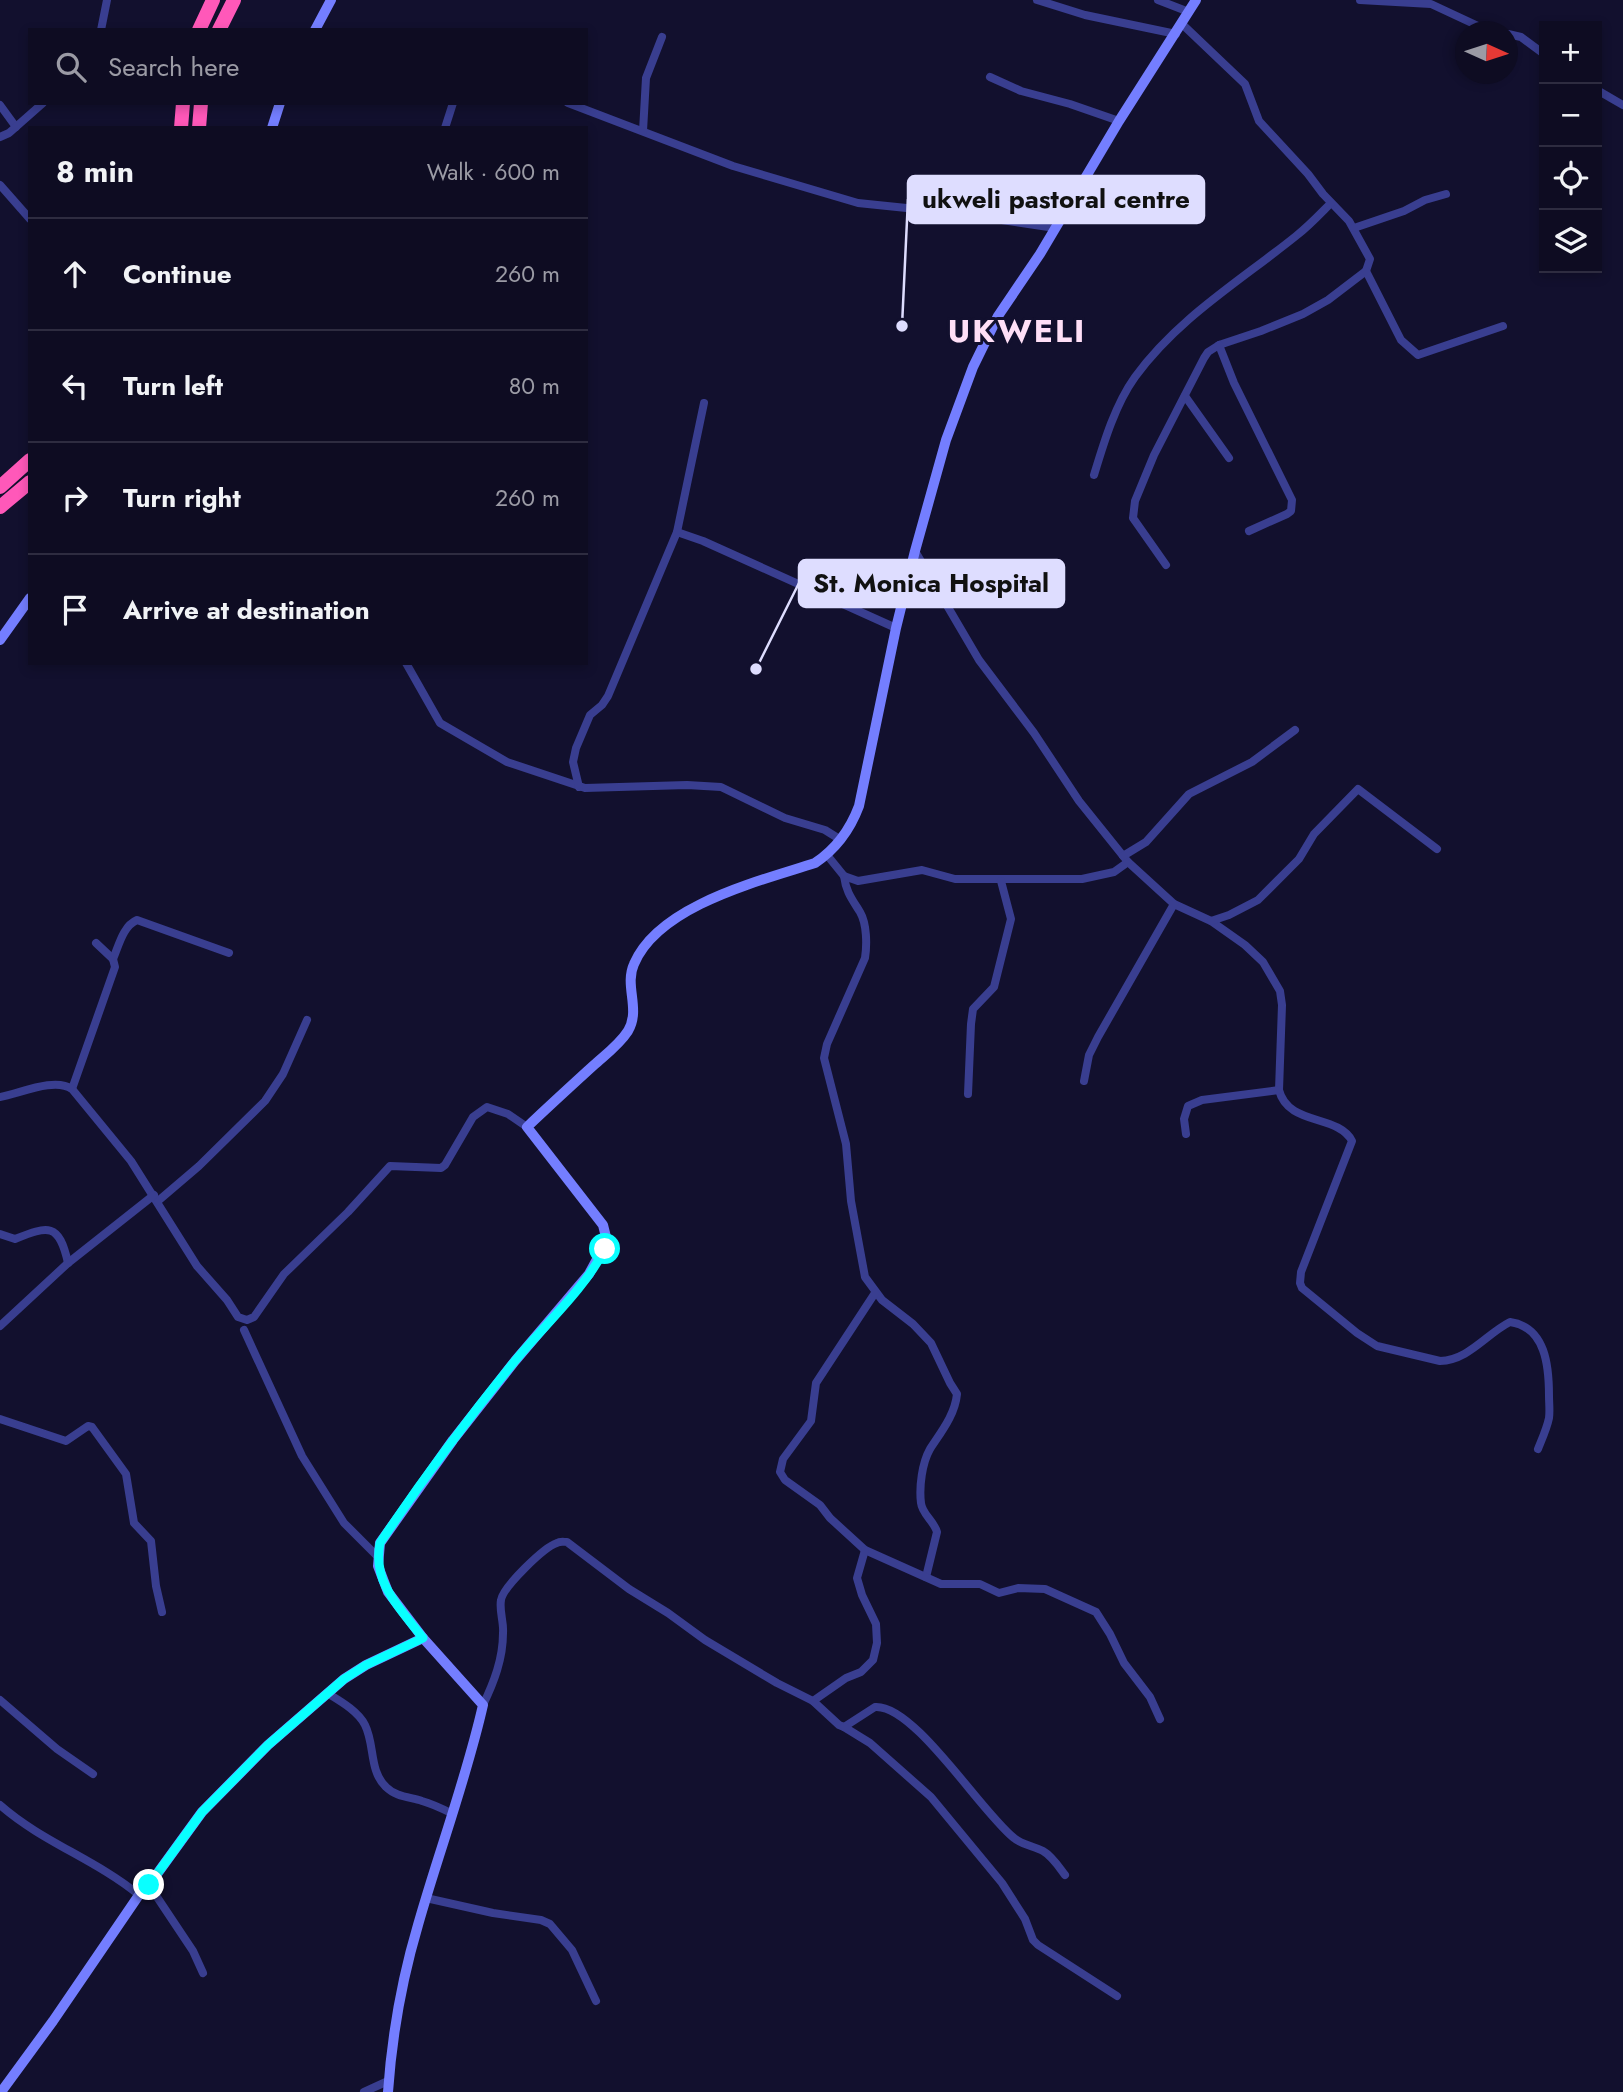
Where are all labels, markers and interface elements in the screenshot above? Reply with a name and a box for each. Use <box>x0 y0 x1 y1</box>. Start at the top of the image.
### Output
north arrow <box>1455 21 1518 84</box>
map controls <box>1539 21 1602 273</box>
button: + <box>1539 21 1602 84</box>
search box <box>28 28 588 105</box>
icon: search <box>52 48 90 86</box>
text: Search here <box>108 48 240 86</box>
button: − <box>1539 84 1602 147</box>
button: locate <box>1539 147 1602 210</box>
text: 8 min <box>56 150 134 193</box>
text: Walk · 600 m <box>427 155 560 189</box>
callout: ukweli pastoral centre <box>908 176 1204 223</box>
text: ukweli pastoral centre <box>922 180 1190 218</box>
button: layers <box>1539 210 1602 273</box>
icon: ahead <box>56 255 94 293</box>
text: Continue <box>123 255 232 293</box>
text: 260 m <box>495 257 560 291</box>
district label: UKWELI <box>948 308 1086 354</box>
icon: left <box>56 367 94 405</box>
text: Turn left <box>123 367 223 405</box>
text: 80 m <box>509 369 560 403</box>
icon: right <box>56 479 94 517</box>
text: Turn right <box>123 479 241 517</box>
text: 260 m <box>495 481 560 515</box>
callout: St. Monica Hospital <box>799 560 1064 607</box>
text: St. Monica Hospital <box>813 564 1049 602</box>
icon: arrive <box>56 591 94 629</box>
text: Arrive at destination <box>123 591 370 629</box>
route start <box>589 1233 620 1264</box>
route end <box>133 1869 164 1900</box>

